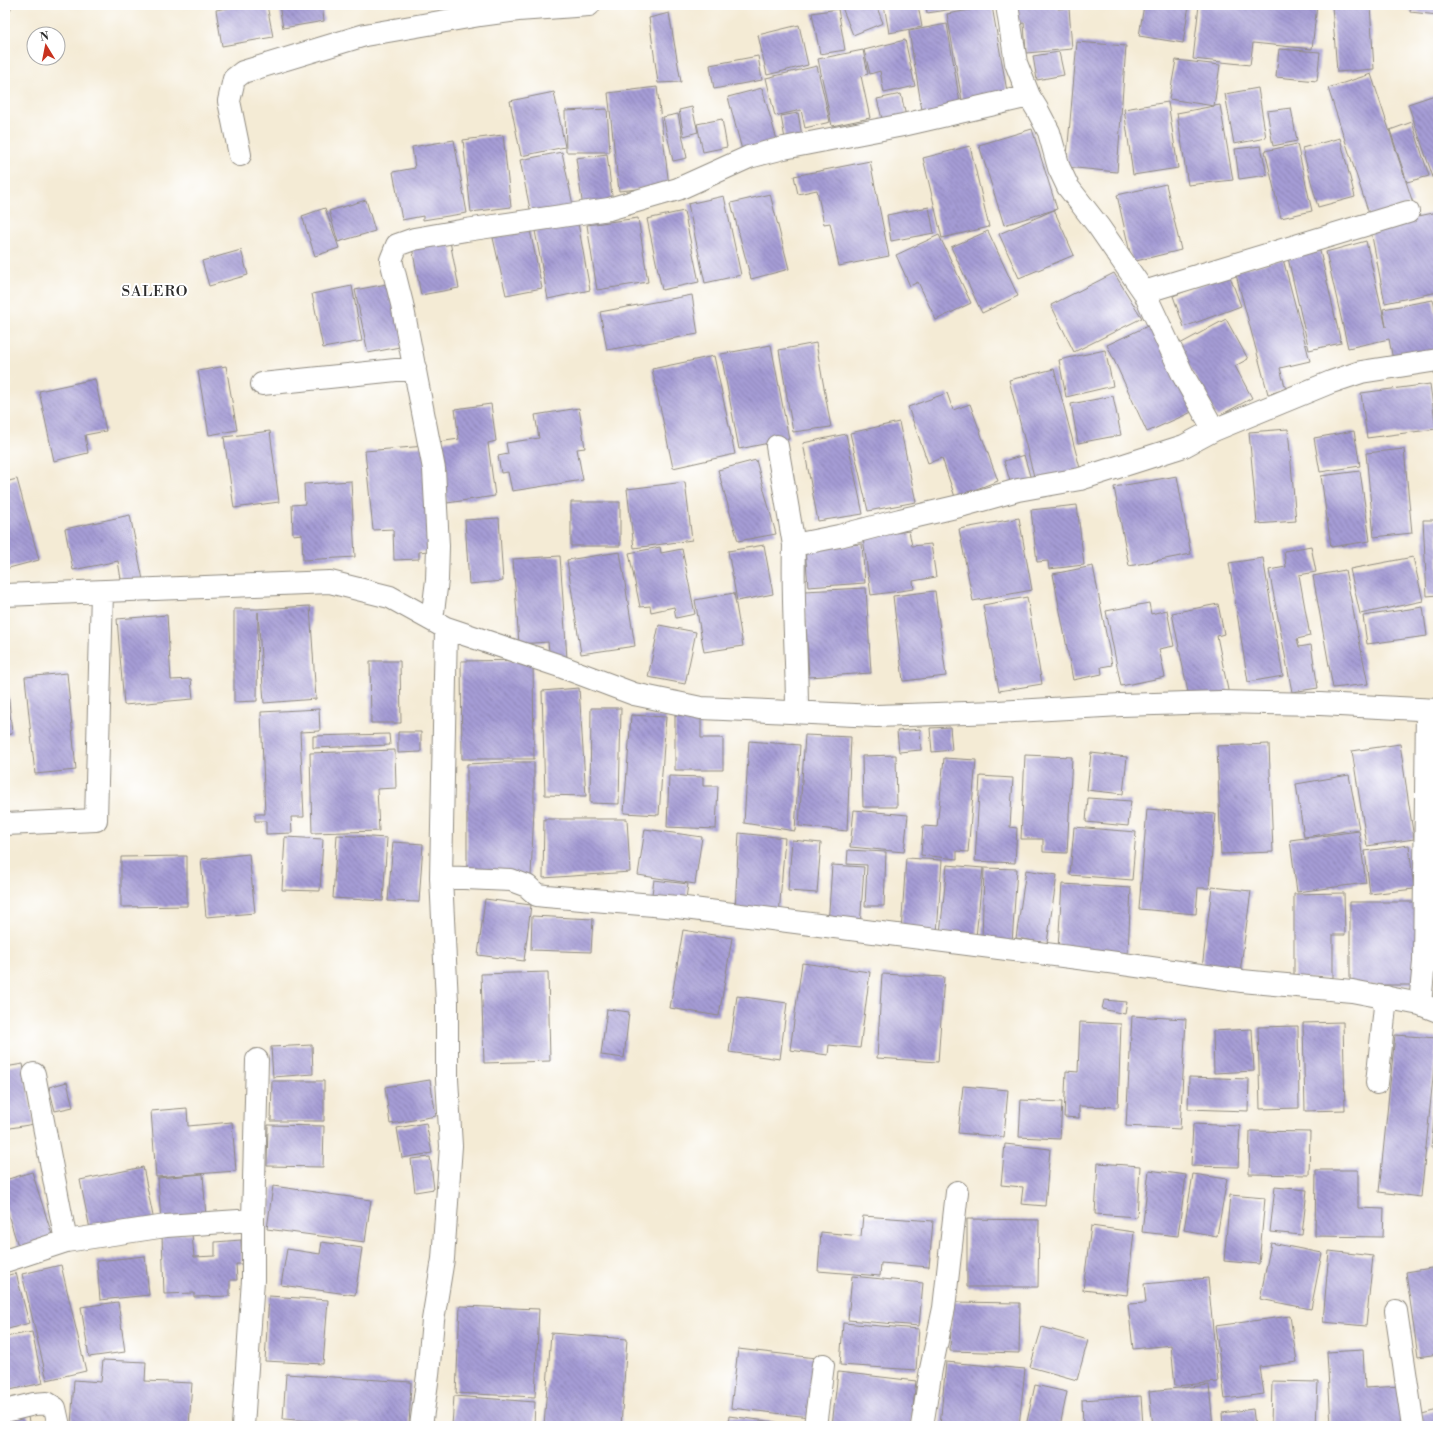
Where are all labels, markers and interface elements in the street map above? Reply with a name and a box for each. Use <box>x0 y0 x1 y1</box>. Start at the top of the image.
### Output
north arrow <box>26 26 66 66</box>
text: N <box>39 29 50 45</box>
district label: SALERO <box>122 282 188 301</box>

